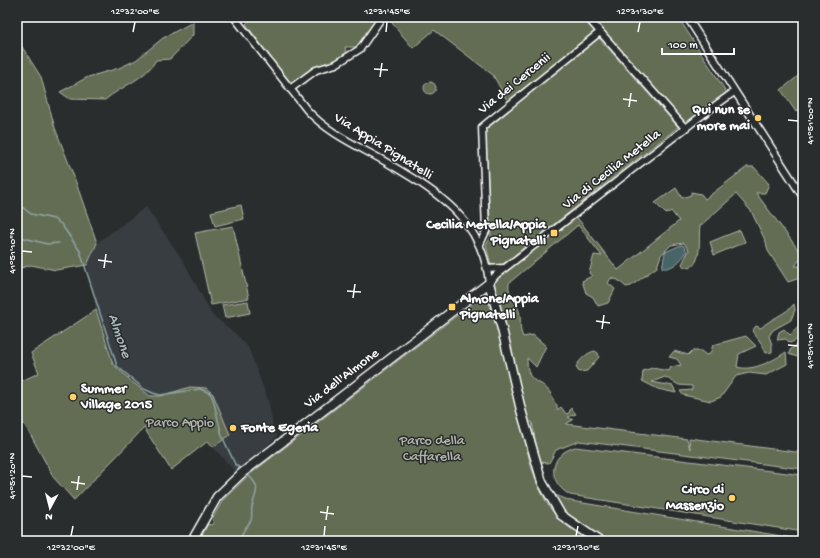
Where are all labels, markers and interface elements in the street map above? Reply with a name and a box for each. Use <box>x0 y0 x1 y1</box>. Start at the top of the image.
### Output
text: 12°32'00"E <box>110 6 160 18</box>
text: 12°31'45"E <box>363 6 411 18</box>
text: 12°31'30"E <box>616 6 664 18</box>
scale bar <box>662 30 734 56</box>
text: 100 m <box>667 39 698 53</box>
street label: Via dei Cercenii <box>475 50 555 119</box>
text: 41°51'00"N <box>805 97 817 145</box>
place label: Qui nun se more mai <box>692 102 751 135</box>
street label: Via Appia Pignatelli <box>330 109 436 184</box>
marker: Qui nun se more mai <box>753 113 763 123</box>
street label: Via di Cecilia Metella <box>559 126 666 214</box>
place label: Cecilia Metella/Appia Pignatelli <box>425 217 547 250</box>
text: 41°51'10"N <box>7 228 19 274</box>
marker: Cecilia Metella/Appia Pignatelli <box>549 228 559 238</box>
place label: Almone/Appia Pignatelli <box>459 291 540 324</box>
marker: Almone/Appia Pignatelli <box>447 302 457 312</box>
water label: Almone <box>103 312 135 362</box>
text: 41°51'10"N <box>805 323 817 369</box>
street label: Via dell'Almone <box>300 345 383 413</box>
place label: Summer Village 2015 <box>80 381 153 414</box>
marker: Summer Village 2015 <box>68 392 78 402</box>
park label: Parco Appio <box>145 415 214 432</box>
place label: Fonte Egeria <box>240 420 319 437</box>
marker: Fonte Egeria <box>228 423 238 433</box>
park label: Parco della Caffarella <box>398 433 466 466</box>
text: 41°51'20"N <box>7 452 19 499</box>
place label: Circo di Massenzio <box>666 482 725 515</box>
north arrow <box>30 488 70 528</box>
marker: Circo di Massenzio <box>727 493 737 503</box>
text: N <box>45 510 53 522</box>
text: 12°32'00"E <box>46 542 96 554</box>
text: 12°31'45"E <box>300 542 348 554</box>
text: 12°31'30"E <box>552 542 600 554</box>

